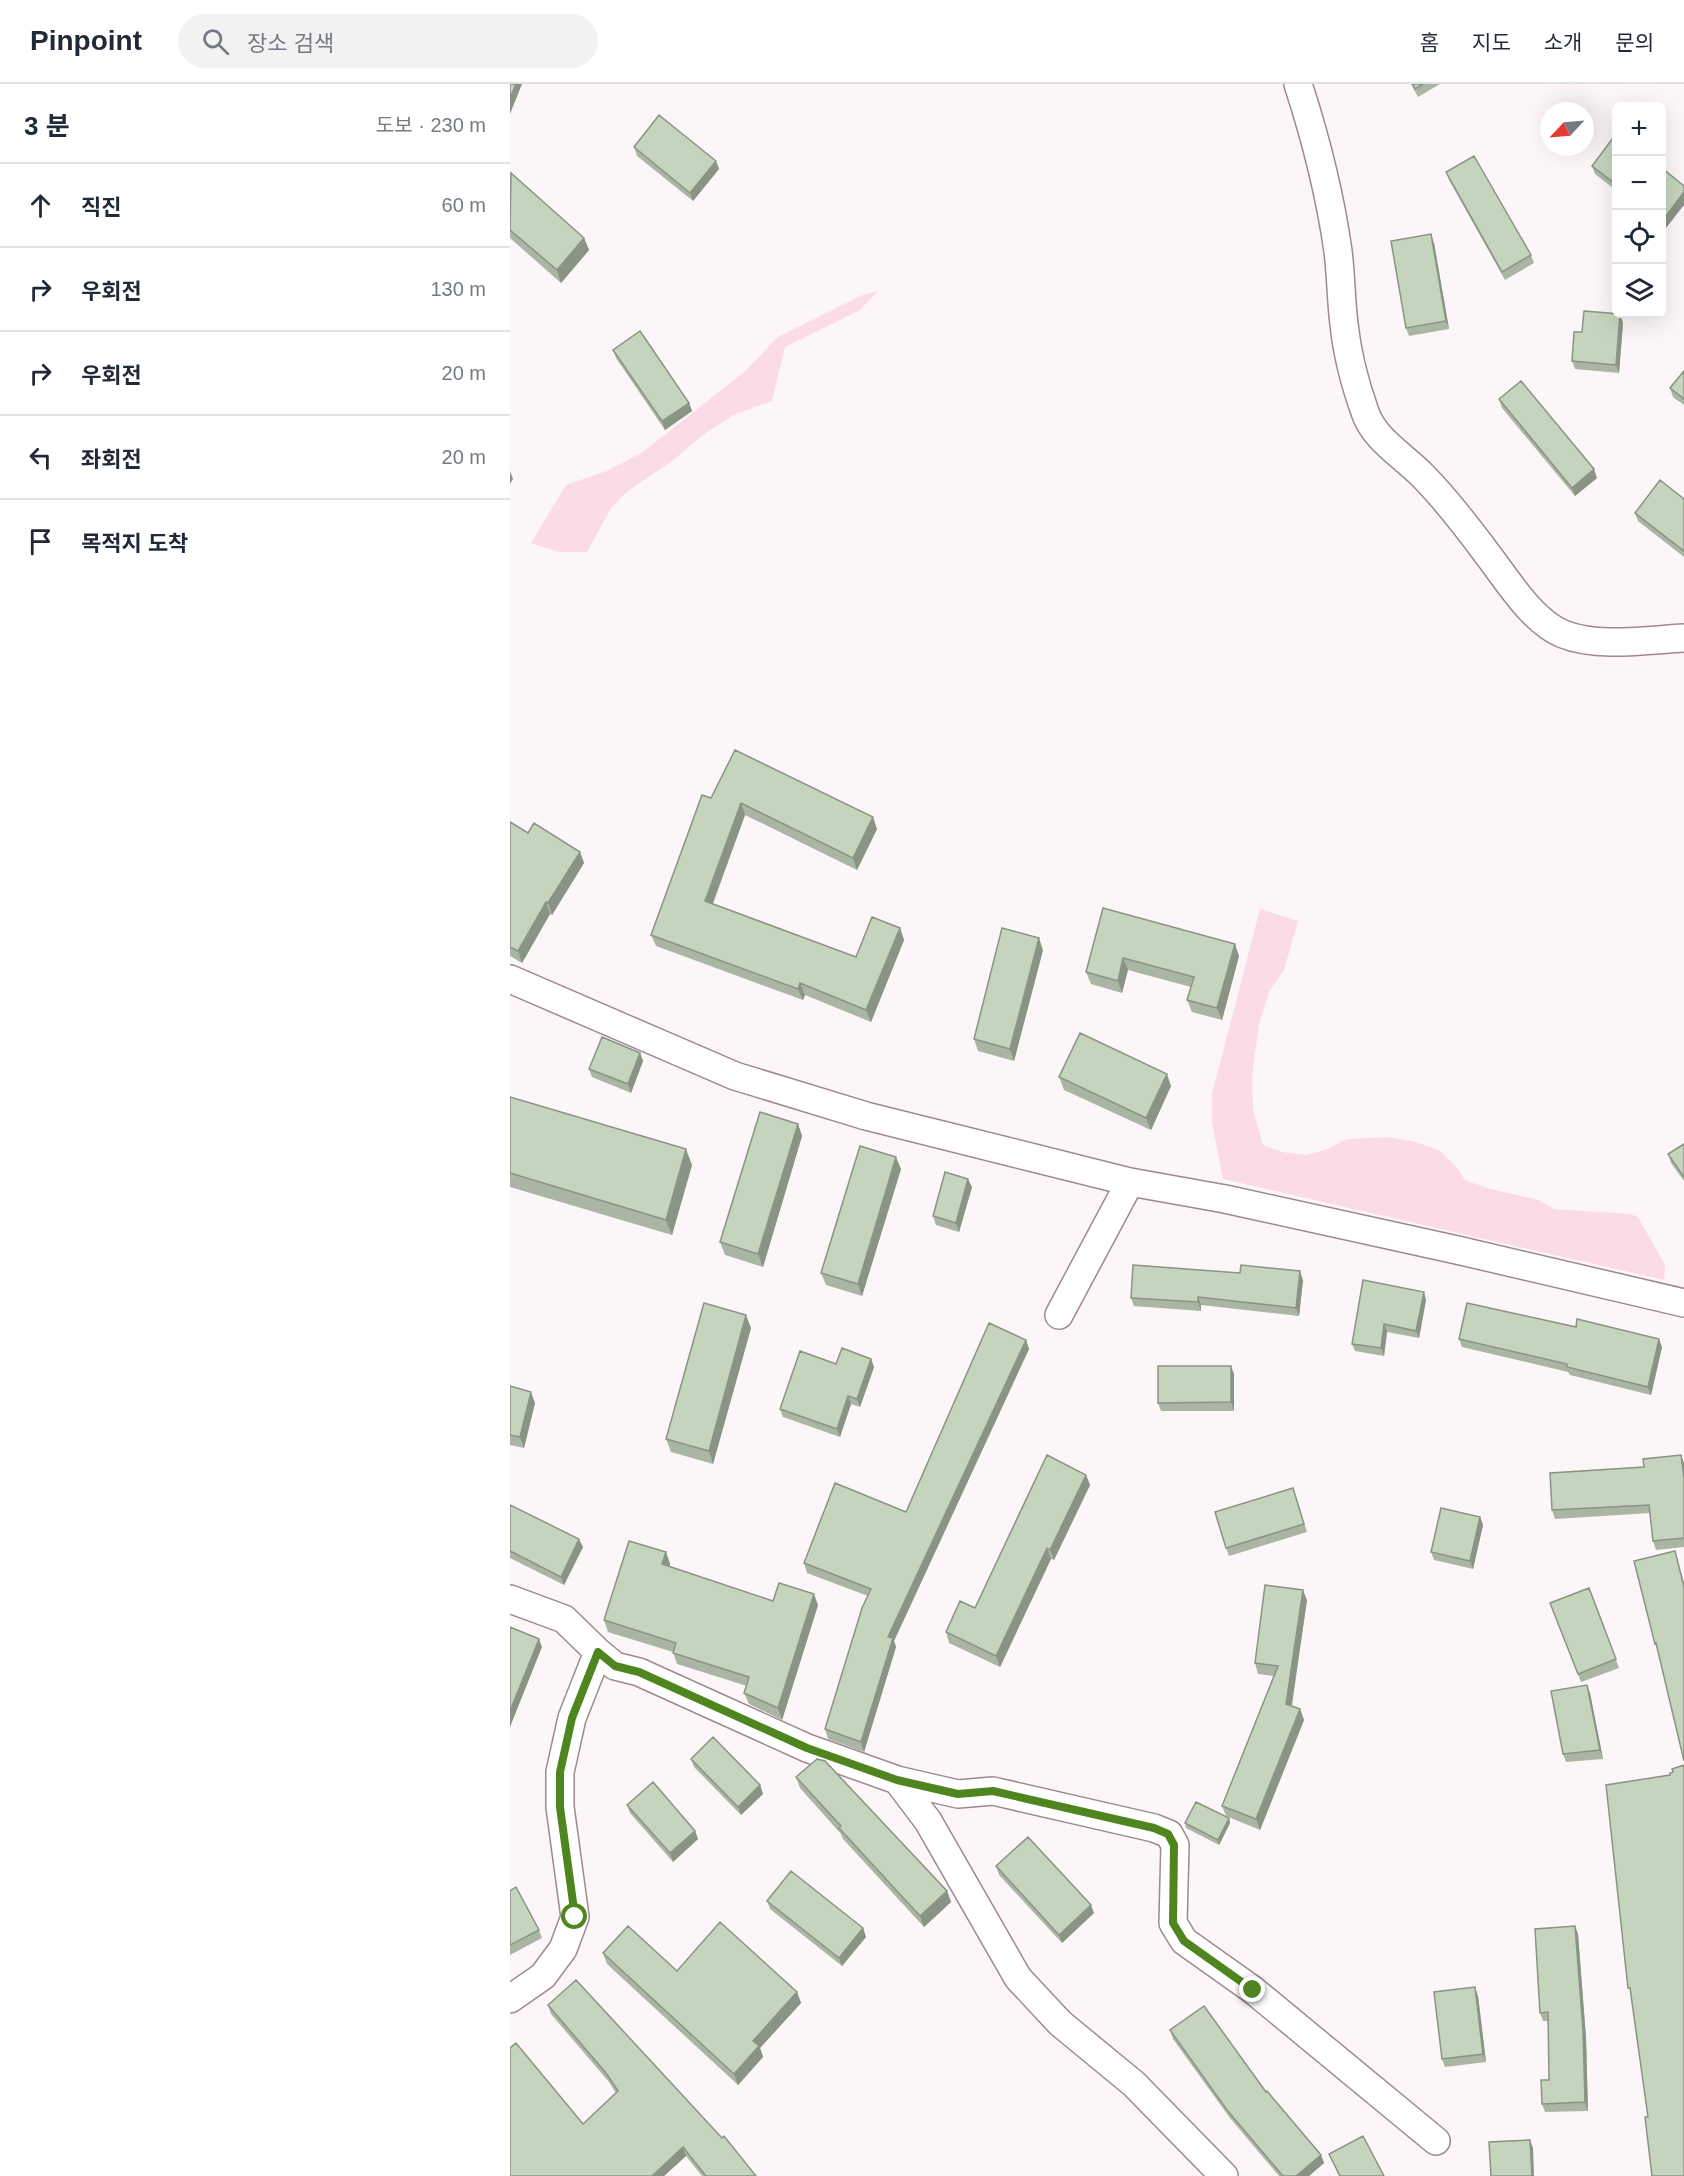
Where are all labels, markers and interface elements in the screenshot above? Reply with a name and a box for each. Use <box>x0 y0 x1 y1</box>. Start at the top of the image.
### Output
search box <box>178 14 598 68</box>
text: Pinpoint <box>30 25 142 56</box>
icon: search <box>199 25 232 58</box>
text: 장소 검색 <box>247 31 334 56</box>
text: 홈 <box>1420 31 1439 54</box>
text: 지도 <box>1472 31 1511 54</box>
text: 소개 <box>1544 31 1582 54</box>
text: 문의 <box>1615 31 1654 54</box>
north arrow <box>1540 102 1594 156</box>
map controls <box>1612 102 1666 318</box>
button: + <box>1612 102 1666 156</box>
text: 3 분 <box>24 111 70 141</box>
text: 도보 · 230 m <box>376 114 486 136</box>
button: − <box>1612 156 1666 210</box>
icon: ahead <box>24 189 57 222</box>
text: 60 m <box>442 194 486 216</box>
text: 직진 <box>81 195 121 220</box>
button: locate <box>1612 210 1666 264</box>
button: layers <box>1612 264 1666 318</box>
icon: right <box>24 273 57 306</box>
text: 130 m <box>430 278 486 300</box>
text: 우회전 <box>81 279 142 304</box>
icon: right <box>24 357 57 390</box>
text: 20 m <box>442 362 486 384</box>
text: 우회전 <box>81 363 142 388</box>
icon: left <box>24 441 57 474</box>
text: 20 m <box>442 446 486 468</box>
text: 좌회전 <box>81 447 142 472</box>
icon: arrive <box>24 525 57 558</box>
text: 목적지 도착 <box>81 531 188 556</box>
route start <box>561 1903 587 1929</box>
route end <box>1239 1976 1265 2002</box>

